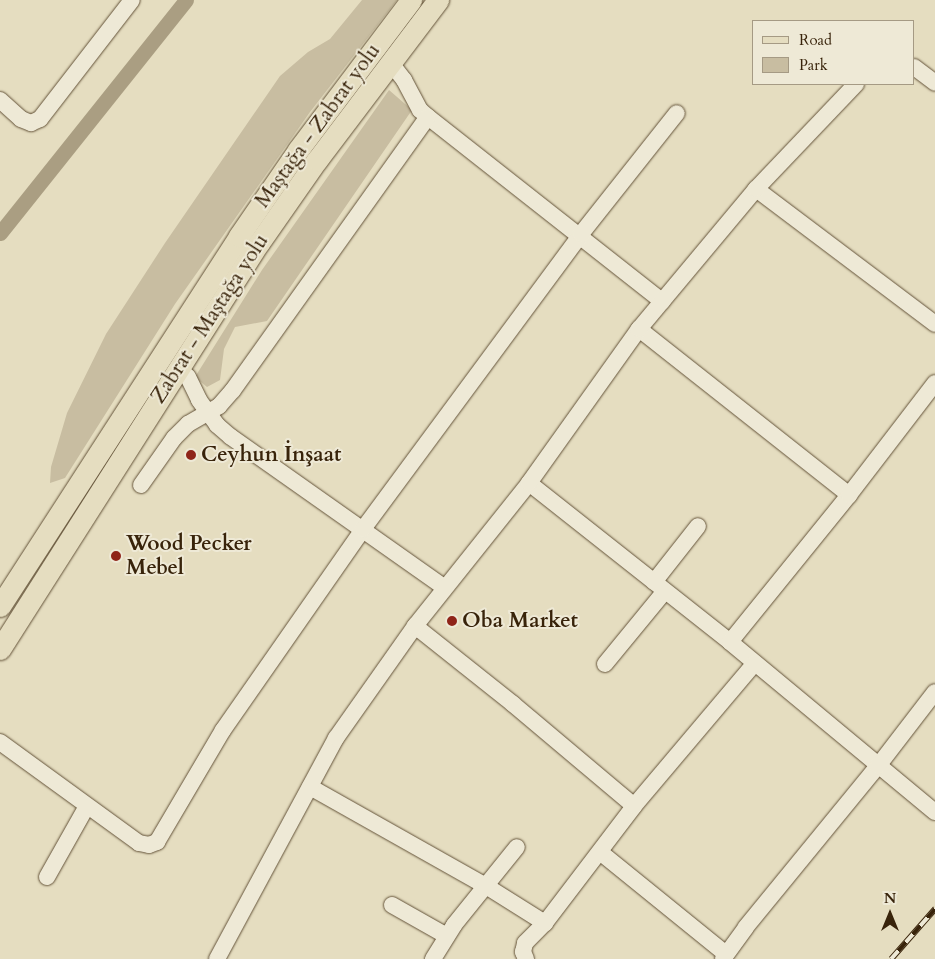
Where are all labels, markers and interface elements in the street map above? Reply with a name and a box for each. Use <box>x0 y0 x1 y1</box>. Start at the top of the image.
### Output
legend <box>752 20 915 85</box>
text: Road <box>799 30 832 50</box>
street label: Maştağa - Zabrat yolu <box>250 39 386 213</box>
text: Park <box>799 55 828 75</box>
street label: Zabrat - Maştağa yolu <box>146 230 274 408</box>
place label: Ceyhun İnşaat <box>201 442 341 468</box>
marker: Ceyhun İnşaat <box>185 449 197 461</box>
place label: Wood Pecker Mebel <box>126 531 252 581</box>
marker: Wood Pecker Mebel <box>110 550 122 562</box>
place label: Oba Market <box>462 608 578 634</box>
marker: Oba Market <box>446 615 458 627</box>
north arrow <box>865 889 915 939</box>
text: N <box>884 889 896 908</box>

